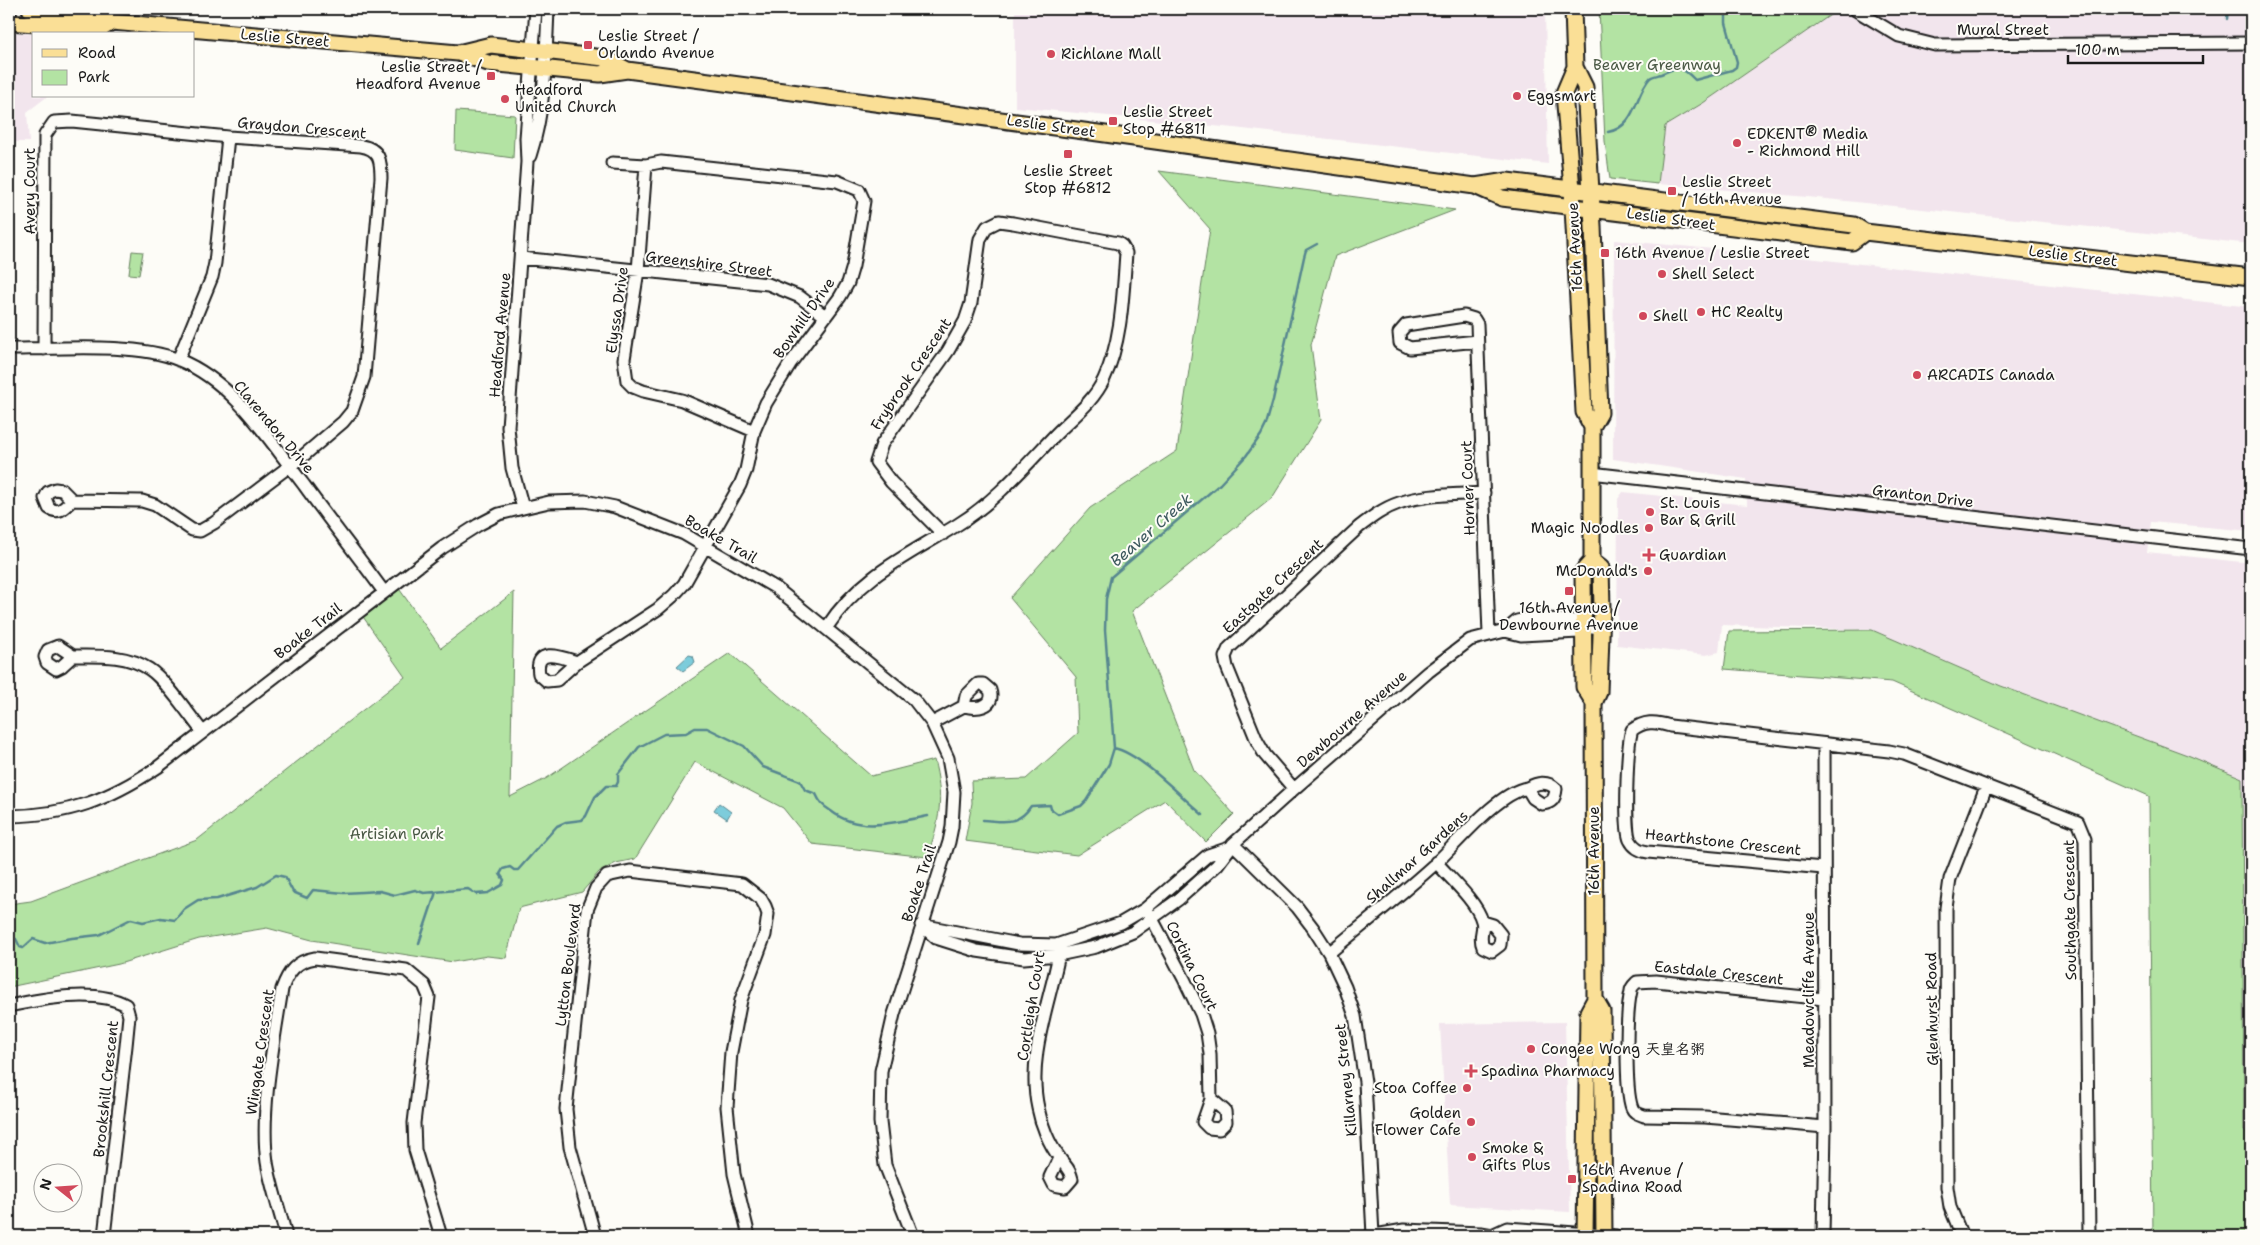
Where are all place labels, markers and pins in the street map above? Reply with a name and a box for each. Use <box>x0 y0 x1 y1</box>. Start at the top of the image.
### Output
place label: Leslie Street / Orlando Avenue <box>598 26 715 63</box>
marker: Leslie Street / Orlando Avenue <box>582 39 594 51</box>
place label: Richlane Mall <box>1061 44 1161 64</box>
marker: Richlane Mall <box>1045 48 1057 60</box>
place label: Leslie Street / Headford Avenue <box>355 57 483 94</box>
marker: Leslie Street / Headford Avenue <box>485 70 497 82</box>
place label: Headford United Church <box>515 80 617 117</box>
place label: Eggsmart <box>1527 86 1596 106</box>
marker: Eggsmart <box>1511 90 1523 102</box>
marker: Headford United Church <box>499 93 511 105</box>
place label: Leslie Street Stop #6811 <box>1123 102 1213 139</box>
marker: Leslie Street Stop #6811 <box>1107 115 1119 127</box>
place label: EDKENT® Media - Richmond Hill <box>1747 124 1869 161</box>
marker: EDKENT® Media - Richmond Hill <box>1731 137 1743 149</box>
marker: Leslie Street Stop #6812 <box>1062 148 1074 160</box>
place label: Leslie Street Stop #6812 <box>1023 161 1113 198</box>
place label: Leslie Street / 16th Avenue <box>1682 172 1782 209</box>
marker: Leslie Street / 16th Avenue <box>1666 185 1678 197</box>
place label: 16th Avenue / Leslie Street <box>1615 243 1810 263</box>
marker: 16th Avenue / Leslie Street <box>1599 247 1611 259</box>
place label: Shell Select <box>1672 264 1755 284</box>
marker: Shell Select <box>1656 268 1668 280</box>
place label: HC Realty <box>1711 302 1783 322</box>
place label: Shell <box>1653 306 1688 326</box>
marker: HC Realty <box>1695 306 1707 318</box>
marker: Shell <box>1637 310 1649 322</box>
place label: ARCADIS Canada <box>1927 365 2055 385</box>
marker: ARCADIS Canada <box>1911 369 1923 381</box>
place label: St. Louis Bar & Grill <box>1660 493 1736 530</box>
marker: St. Louis Bar & Grill <box>1644 506 1656 518</box>
place label: Magic Noodles <box>1531 518 1639 538</box>
marker: Magic Noodles <box>1643 522 1655 534</box>
place label: Guardian <box>1659 545 1726 565</box>
marker: Guardian <box>1643 549 1655 561</box>
place label: McDonald's <box>1556 561 1638 581</box>
marker: McDonald's <box>1642 565 1654 577</box>
marker: 16th Avenue / Dewbourne Avenue <box>1563 585 1575 597</box>
place label: 16th Avenue / Dewbourne Avenue <box>1499 598 1639 635</box>
place label: Congee Wong 天皇名粥 <box>1541 1039 1705 1059</box>
marker: Congee Wong 天皇名粥 <box>1525 1043 1537 1055</box>
place label: Spadina Pharmacy <box>1481 1061 1615 1081</box>
marker: Spadina Pharmacy <box>1465 1065 1477 1077</box>
place label: Stoa Coffee <box>1374 1078 1457 1098</box>
marker: Stoa Coffee <box>1461 1082 1473 1094</box>
place label: Golden Flower Cafe <box>1375 1103 1461 1140</box>
marker: Golden Flower Cafe <box>1465 1116 1477 1128</box>
place label: Smoke & Gifts Plus <box>1482 1138 1551 1175</box>
marker: Smoke & Gifts Plus <box>1466 1151 1478 1163</box>
place label: 16th Avenue / Spadina Road <box>1582 1160 1684 1197</box>
marker: 16th Avenue / Spadina Road <box>1566 1173 1578 1185</box>

